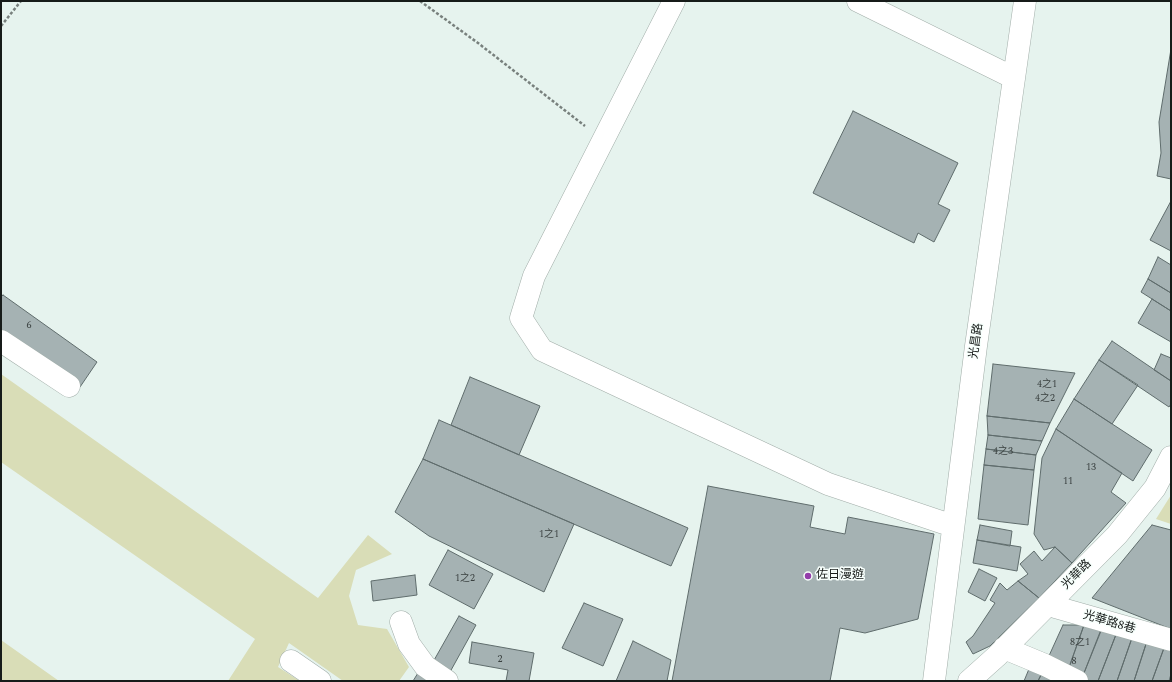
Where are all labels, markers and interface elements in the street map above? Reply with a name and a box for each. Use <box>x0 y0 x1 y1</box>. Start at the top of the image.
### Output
house number: 6 <box>27 320 31 332</box>
street label: 光昌路 <box>967 322 987 360</box>
house number: 4之1 <box>1037 379 1057 391</box>
house number: 4之2 <box>1035 393 1055 405</box>
house number: 4之3 <box>993 446 1013 458</box>
house number: 13 <box>1086 462 1096 474</box>
house number: 11 <box>1063 476 1073 488</box>
house number: 1之1 <box>539 529 559 541</box>
street label: 光華路 <box>1059 557 1095 593</box>
place label: 佐日漫遊 <box>816 569 864 583</box>
marker: 佐日漫遊 <box>803 571 813 581</box>
house number: 1之2 <box>455 573 475 585</box>
street label: 光華路8巷 <box>1081 609 1137 637</box>
house number: 8之1 <box>1070 637 1090 649</box>
house number: 2 <box>498 654 502 666</box>
house number: 8 <box>1072 656 1076 668</box>

